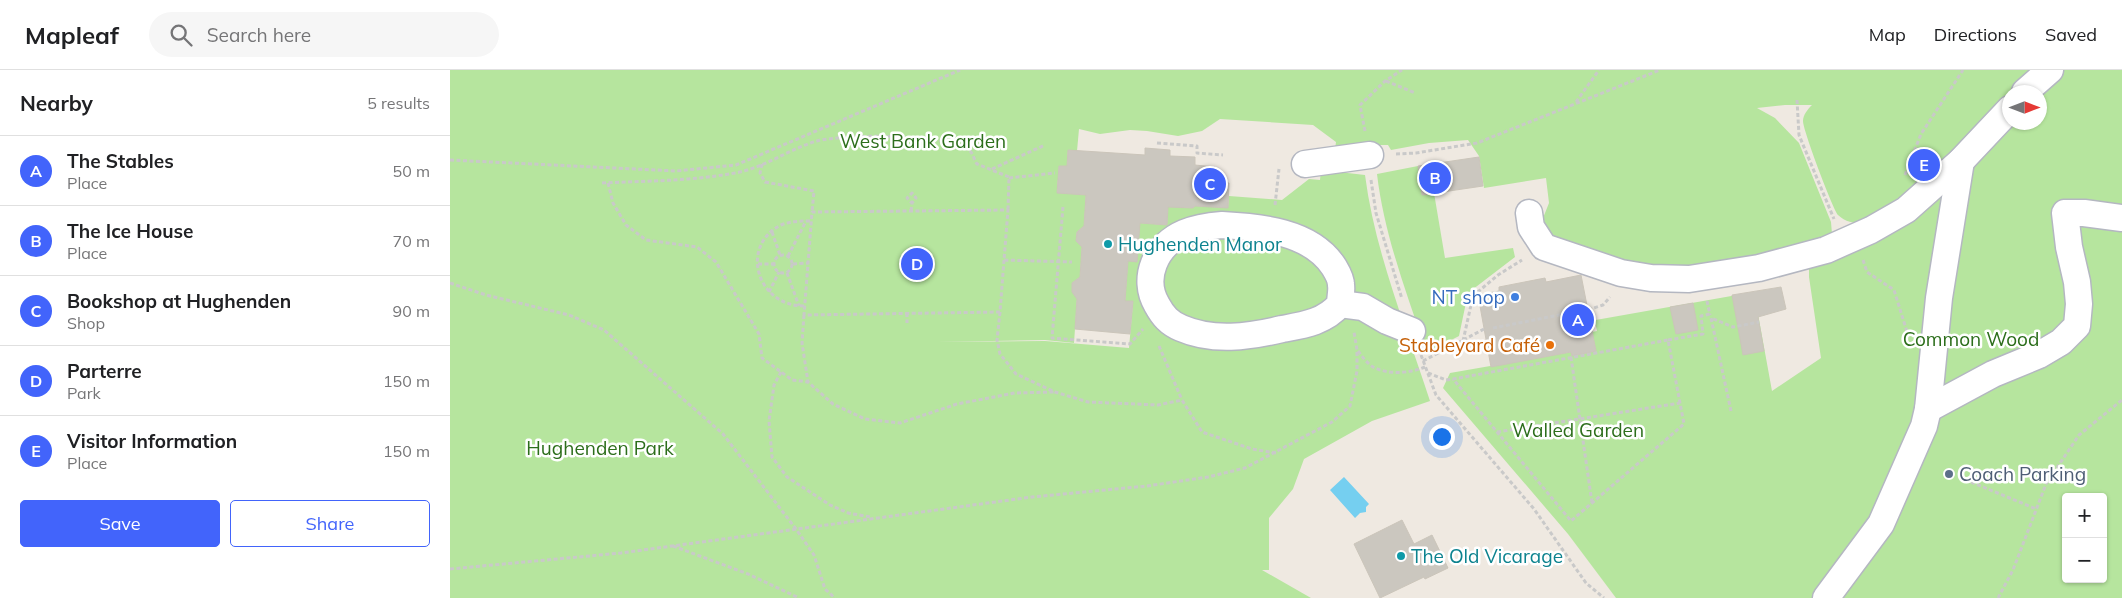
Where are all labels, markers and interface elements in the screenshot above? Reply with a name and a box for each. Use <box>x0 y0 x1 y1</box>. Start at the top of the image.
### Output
search box <box>149 12 499 57</box>
text: Mapleaf <box>25 20 119 50</box>
icon: search <box>167 21 195 49</box>
text: Search here <box>207 23 311 47</box>
text: Map <box>1869 23 1906 46</box>
text: Directions <box>1934 23 2017 46</box>
text: Saved <box>2045 23 2097 46</box>
north arrow <box>2002 85 2047 130</box>
text: Nearby <box>20 90 93 116</box>
text: 5 results <box>367 93 430 113</box>
park label: West Bank Garden <box>840 129 1006 153</box>
pin: E <box>1908 146 1940 184</box>
text: The Stables <box>67 149 174 173</box>
pin: B <box>1419 159 1451 197</box>
text: A <box>30 161 42 181</box>
text: 50 m <box>393 161 430 181</box>
pin: C <box>1194 165 1226 203</box>
text: Place <box>67 173 107 193</box>
text: The Ice House <box>67 219 193 243</box>
text: B <box>30 231 42 251</box>
text: 70 m <box>393 231 430 251</box>
place label: Hughenden Manor <box>1118 232 1282 256</box>
marker: Hughenden Manor <box>1102 238 1114 250</box>
text: Place <box>67 243 107 263</box>
pin: D <box>901 245 933 283</box>
place label: NT shop <box>1432 285 1505 309</box>
text: Bookshop at Hughenden <box>67 289 291 313</box>
marker: NT shop <box>1509 291 1521 303</box>
text: C <box>31 301 41 321</box>
text: 90 m <box>393 301 430 321</box>
pin: A <box>1562 301 1594 339</box>
text: Shop <box>67 313 105 333</box>
park label: Common Wood <box>1903 327 2039 351</box>
place label: Stableyard Café <box>1399 333 1540 357</box>
marker: Stableyard Café <box>1544 339 1556 351</box>
text: Parterre <box>67 359 142 383</box>
text: D <box>30 371 42 391</box>
text: 150 m <box>383 371 430 391</box>
text: Park <box>67 383 101 403</box>
park label: Walled Garden <box>1512 418 1644 442</box>
your location <box>1429 424 1455 450</box>
text: Visitor Information <box>67 429 237 453</box>
park label: Hughenden Park <box>526 436 674 460</box>
text: E <box>31 441 41 461</box>
text: 150 m <box>383 441 430 461</box>
text: Place <box>67 453 107 473</box>
place label: Coach Parking <box>1959 462 2086 486</box>
marker: Coach Parking <box>1943 468 1955 480</box>
map controls <box>2062 493 2107 583</box>
button: + <box>2062 493 2107 538</box>
button: Save <box>20 500 220 547</box>
button: Share <box>230 500 430 547</box>
button: − <box>2062 538 2107 583</box>
place label: The Old Vicarage <box>1411 544 1563 568</box>
marker: The Old Vicarage <box>1395 550 1407 562</box>

